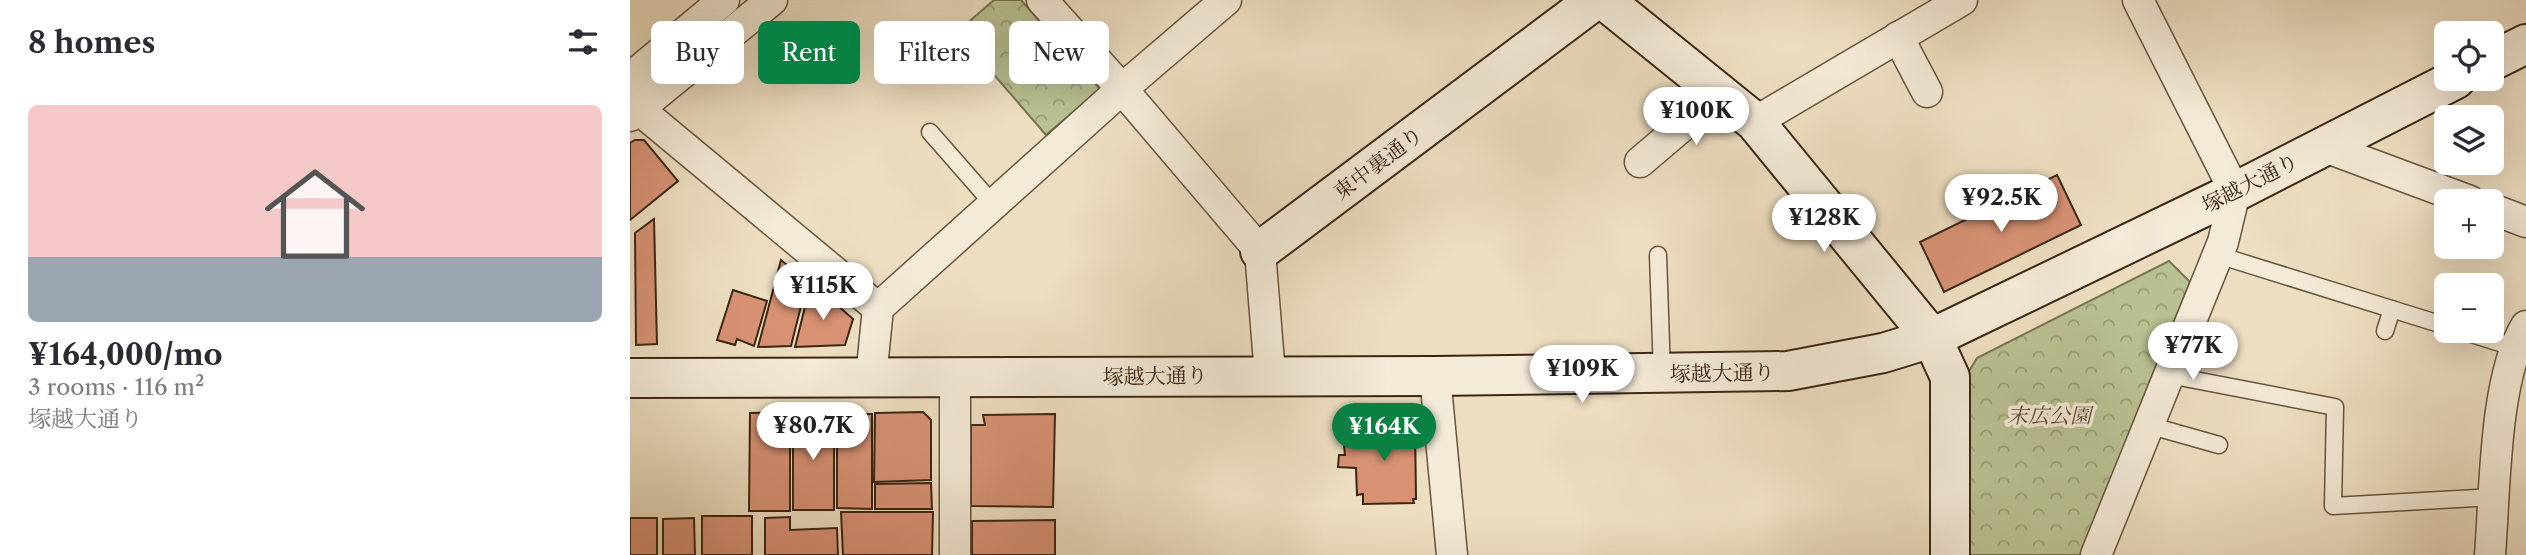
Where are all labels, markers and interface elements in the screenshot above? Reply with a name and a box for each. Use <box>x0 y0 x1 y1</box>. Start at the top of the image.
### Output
chip: Buy <box>651 21 744 84</box>
chip: Rent <box>758 21 860 84</box>
chip: Filters <box>874 21 995 84</box>
chip: New <box>1009 21 1109 84</box>
map controls <box>2434 21 2504 343</box>
button: locate <box>2434 21 2504 91</box>
icon: filters <box>564 23 602 61</box>
text: 8 homes <box>28 24 155 61</box>
pin: ¥100K <box>1647 88 1745 147</box>
text: ¥100K <box>1659 96 1733 124</box>
button: layers <box>2434 105 2504 175</box>
street label: 東中裏通り <box>1329 121 1427 205</box>
street label: 塚越大通り <box>2198 148 2302 218</box>
icon: home <box>252 151 378 277</box>
pin: ¥92.5K <box>1944 174 2058 234</box>
text: ¥92.5K <box>1961 183 2041 211</box>
button: + <box>2434 189 2504 259</box>
pin: ¥128K <box>1775 194 1873 254</box>
text: ¥128K <box>1788 203 1860 231</box>
pin: ¥115K <box>774 262 872 322</box>
text: ¥115K <box>789 271 857 299</box>
button: − <box>2434 273 2504 343</box>
pin: ¥77K <box>2152 322 2234 382</box>
text: ¥77K <box>2164 331 2222 359</box>
text: ¥164,000/mo <box>28 336 223 373</box>
pin: ¥109K <box>1533 346 1631 405</box>
text: ¥109K <box>1546 354 1618 382</box>
street label: 塚越大通り <box>1669 360 1775 386</box>
street label: 塚越大通り <box>1102 363 1208 389</box>
text: 3 rooms · 116 m² <box>28 373 204 401</box>
pin: ¥80.7K <box>756 402 870 462</box>
park label: 末広公園 <box>2007 403 2094 428</box>
pin: ¥164K <box>1335 404 1433 463</box>
text: 塚越大通り <box>28 405 143 433</box>
text: ¥80.7K <box>773 411 853 439</box>
text: ¥164K <box>1348 412 1420 440</box>

